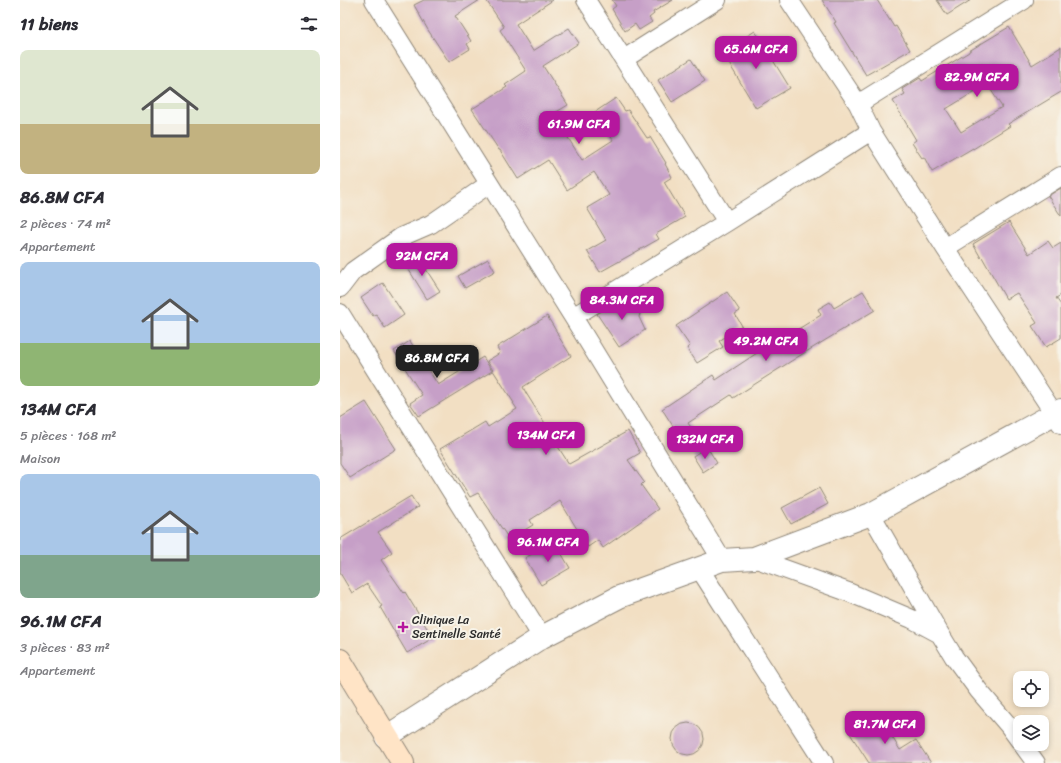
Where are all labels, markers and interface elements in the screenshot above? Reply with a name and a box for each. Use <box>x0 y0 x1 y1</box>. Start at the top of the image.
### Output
text: 11 biens <box>20 9 78 39</box>
icon: filters <box>298 13 320 35</box>
pin: 65.6M CFA <box>710 36 802 70</box>
text: 65.6M CFA <box>724 37 788 60</box>
pin: 82.9M CFA <box>931 64 1023 98</box>
text: 82.9M CFA <box>945 65 1009 88</box>
icon: home <box>134 76 206 148</box>
pin: 61.9M CFA <box>533 111 625 145</box>
text: 61.9M CFA <box>548 112 610 135</box>
text: 86.8M CFA <box>20 182 105 212</box>
text: 2 pièces · 74 m² <box>20 212 111 235</box>
text: Appartement <box>20 235 95 258</box>
pin: 92M CFA <box>385 243 459 277</box>
text: 92M CFA <box>395 244 449 267</box>
pin: 84.3M CFA <box>576 287 668 321</box>
icon: home <box>134 288 206 360</box>
text: 84.3M CFA <box>590 288 654 311</box>
pin: 49.2M CFA <box>720 328 812 362</box>
text: 49.2M CFA <box>733 329 799 352</box>
pin: 86.8M CFA <box>391 345 483 379</box>
text: 86.8M CFA <box>405 346 469 369</box>
text: 134M CFA <box>20 394 97 424</box>
pin: 134M CFA <box>505 422 587 456</box>
text: 134M CFA <box>517 423 575 446</box>
text: 5 pièces · 168 m² <box>20 424 116 447</box>
pin: 132M CFA <box>664 426 746 460</box>
text: 132M CFA <box>676 427 734 450</box>
text: Maison <box>20 447 60 470</box>
icon: home <box>134 500 206 572</box>
pin: 96.1M CFA <box>502 529 594 563</box>
text: 96.1M CFA <box>517 530 579 553</box>
text: 96.1M CFA <box>20 606 102 636</box>
place label: Clinique La Sentinelle Santé <box>412 609 501 645</box>
marker: Clinique La Sentinelle Santé <box>397 621 409 633</box>
text: 3 pièces · 83 m² <box>20 636 110 659</box>
text: Appartement <box>20 659 95 682</box>
map controls <box>1013 671 1049 751</box>
button: locate <box>1013 671 1049 707</box>
pin: 81.7M CFA <box>839 711 931 745</box>
text: 81.7M CFA <box>854 712 916 735</box>
button: layers <box>1013 715 1049 751</box>

